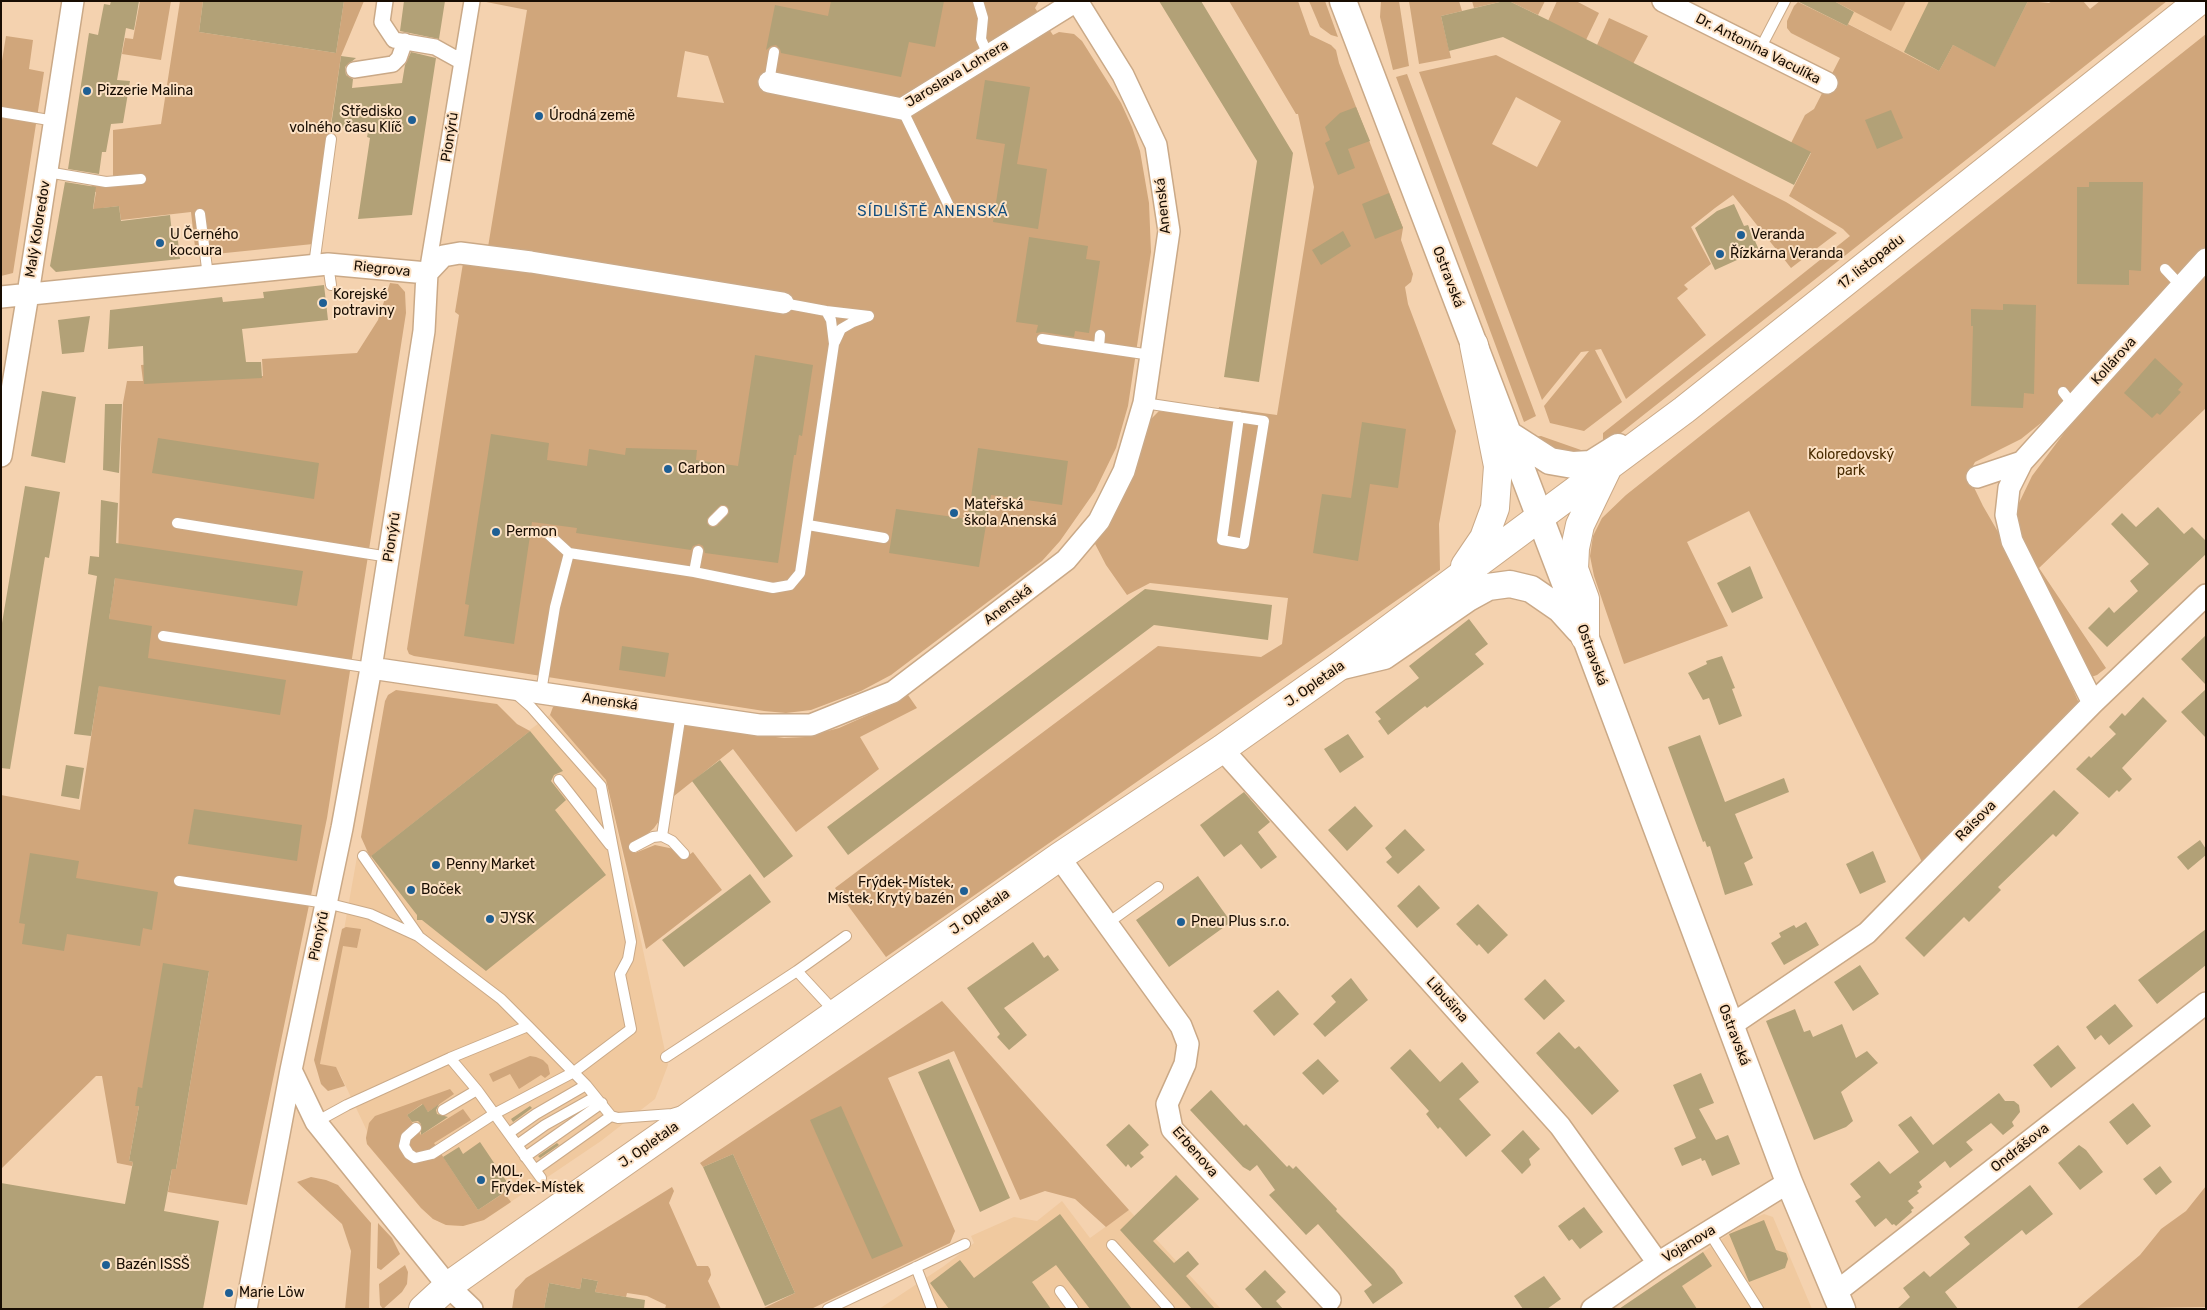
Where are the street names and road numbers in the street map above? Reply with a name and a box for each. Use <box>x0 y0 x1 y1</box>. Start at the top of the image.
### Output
street label: Dr. Antonína Vaculíka <box>1693 10 1823 88</box>
street label: Jaroslava Lohrera <box>903 37 1011 111</box>
street label: Pionýrů <box>438 111 462 163</box>
street label: Anenská <box>1152 177 1174 235</box>
street label: Malý Koloredov <box>22 179 54 279</box>
street label: 17. listopadu <box>1835 231 1907 293</box>
street label: Ostravská <box>1429 244 1467 310</box>
street label: Riegrova <box>353 258 411 280</box>
street label: Kollárova <box>2088 334 2140 388</box>
street label: Pionýrů <box>380 511 404 563</box>
street label: Anenská <box>981 581 1035 629</box>
street label: Ostravská <box>1573 622 1611 688</box>
street label: J. Opletala <box>1282 657 1348 711</box>
street label: Anenská <box>581 690 639 714</box>
street label: Raisova <box>1952 797 2000 845</box>
street label: J. Opletala <box>947 885 1013 939</box>
street label: Pionýrů <box>306 910 332 962</box>
street label: Libušina <box>1422 974 1472 1026</box>
street label: Ostravská <box>1715 1002 1753 1068</box>
street label: J. Opletala <box>616 1118 682 1172</box>
street label: Ondrášova <box>1988 1120 2052 1176</box>
street label: Erbenova <box>1169 1123 1221 1181</box>
street label: Vojanova <box>1659 1222 1719 1266</box>

